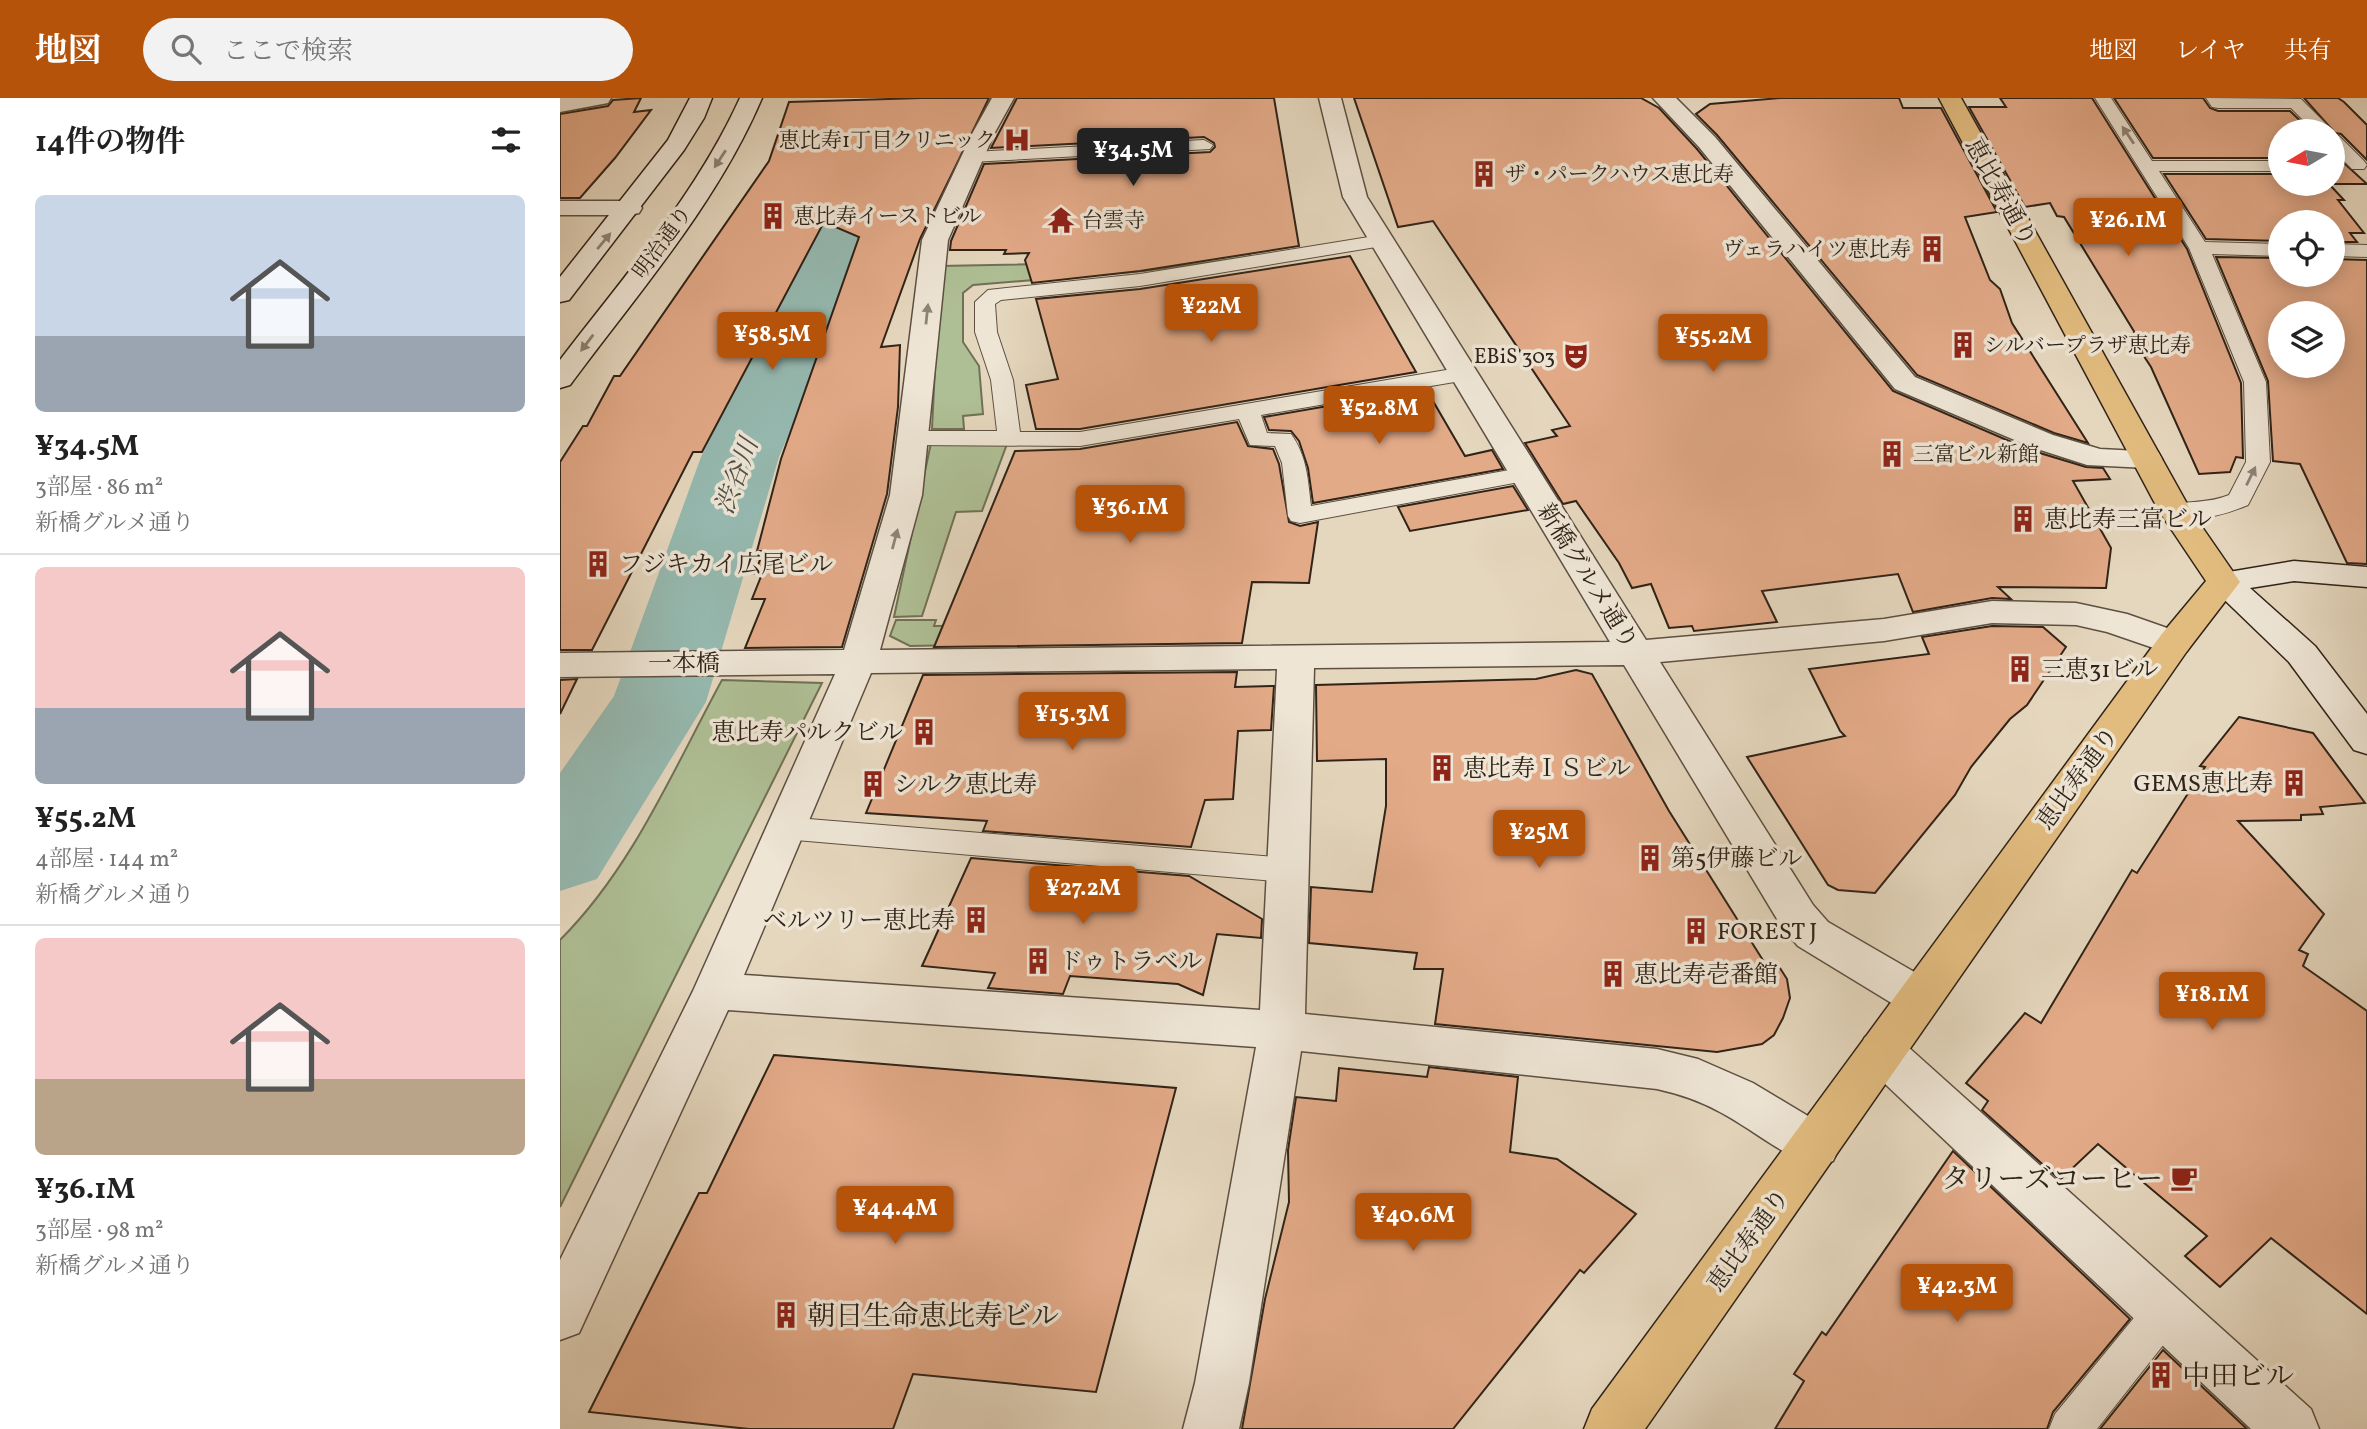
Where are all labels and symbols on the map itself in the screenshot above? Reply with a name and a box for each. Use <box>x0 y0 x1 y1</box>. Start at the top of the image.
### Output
north arrow <box>2268 119 2345 196</box>
hospital icon: 恵比寿1丁目クリニック <box>1002 125 1032 155</box>
one-way arrow <box>2121 126 2135 144</box>
place label: 恵比寿1丁目クリニック <box>779 127 996 156</box>
pin: ¥34.5M <box>1076 129 1190 188</box>
street label: 恵比寿通り <box>1955 132 2043 254</box>
one-way arrow <box>714 149 727 168</box>
building icon: ザ・パークハウス恵比寿 <box>1469 159 1499 189</box>
place label: ザ・パークハウス恵比寿 <box>1505 161 1734 190</box>
pin: ¥26.1M <box>2071 198 2185 258</box>
street label: 明治通り <box>627 200 700 285</box>
building icon: 恵比寿イーストビル <box>758 201 788 231</box>
place label: 恵比寿イーストビル <box>794 203 982 232</box>
temple icon: 台雲寺 <box>1046 205 1076 235</box>
place label: 台雲寺 <box>1082 207 1145 236</box>
one-way arrow <box>596 233 611 251</box>
building icon: ヴェラハイツ恵比寿 <box>1917 234 1947 264</box>
place label: ヴェラハイツ恵比寿 <box>1723 236 1911 265</box>
pin: ¥22M <box>1170 285 1252 344</box>
one-way arrow <box>922 303 933 325</box>
pin: ¥58.5M <box>715 313 829 372</box>
pin: ¥55.2M <box>1656 314 1770 374</box>
building icon: シルバープラザ恵比寿 <box>1948 330 1978 360</box>
place label: シルバープラザ恵比寿 <box>1984 332 2191 361</box>
one-way arrow <box>580 334 594 352</box>
theatre icon: EBiS 303 <box>1561 341 1591 371</box>
place label: EBiS 303 <box>1474 343 1555 372</box>
pin: ¥52.8M <box>1322 386 1436 446</box>
water label: 渋谷川 <box>708 431 769 519</box>
building icon: 三富ビル新館 <box>1877 439 1907 469</box>
place label: 三富ビル新館 <box>1913 441 2039 470</box>
one-way arrow <box>2245 466 2257 486</box>
pin: ¥36.1M <box>1073 486 1187 545</box>
street label: 新橋グルメ通り <box>1528 497 1645 657</box>
building icon: 恵比寿三富ビル <box>2008 504 2038 534</box>
place label: 恵比寿三富ビル <box>2044 504 2212 538</box>
one-way arrow <box>890 528 900 549</box>
building icon: フジキカイ広尾ビル <box>583 549 613 579</box>
place label: フジキカイ広尾ビル <box>619 549 833 583</box>
street label: 一本橋 <box>648 648 720 682</box>
building icon: 三恵31ビル <box>2005 654 2035 684</box>
place label: 三恵31ビル <box>2041 654 2159 688</box>
pin: ¥15.3M <box>1015 692 1129 752</box>
place label: 恵比寿パルクビル <box>711 717 903 751</box>
building icon: 恵比寿パルクビル <box>909 717 939 747</box>
street label: 恵比寿通り <box>2030 721 2128 838</box>
building icon: 恵比寿ＩＳビル <box>1427 753 1457 783</box>
place label: 恵比寿ＩＳビル <box>1463 753 1631 787</box>
place label: GEMS恵比寿 <box>2133 768 2273 802</box>
building icon: GEMS恵比寿 <box>2279 768 2309 798</box>
building icon: シルク恵比寿 <box>858 769 888 799</box>
place label: シルク恵比寿 <box>894 769 1037 803</box>
pin: ¥25M <box>1498 810 1580 870</box>
building icon: 第5伊藤ビル <box>1635 843 1665 873</box>
place label: 第5伊藤ビル <box>1671 843 1803 877</box>
pin: ¥27.2M <box>1026 866 1140 926</box>
place label: ベルツリー恵比寿 <box>763 905 955 939</box>
building icon: ベルツリー恵比寿 <box>961 905 991 935</box>
building icon: FOREST J <box>1681 916 1711 946</box>
place label: FOREST J <box>1717 916 1817 950</box>
building icon: ドゥトラベル <box>1023 946 1053 976</box>
place label: ドゥトラベル <box>1059 946 1202 980</box>
building icon: 恵比寿壱番館 <box>1598 959 1628 989</box>
place label: 恵比寿壱番館 <box>1634 959 1778 993</box>
pin: ¥18.1M <box>2155 972 2269 1032</box>
place label: タリーズコーヒー <box>1942 1161 2163 1200</box>
cafe icon: タリーズコーヒー <box>2169 1163 2199 1193</box>
street label: 恵比寿通り <box>1701 1183 1799 1300</box>
pin: ¥44.4M <box>838 1186 952 1246</box>
pin: ¥40.6M <box>1356 1194 1470 1253</box>
pin: ¥42.3M <box>1900 1264 2014 1324</box>
place label: 朝日生命恵比寿ビル <box>807 1298 1059 1337</box>
building icon: 朝日生命恵比寿ビル <box>771 1300 801 1330</box>
place label: 中田ビル <box>2182 1358 2294 1397</box>
building icon: 中田ビル <box>2146 1360 2176 1390</box>

